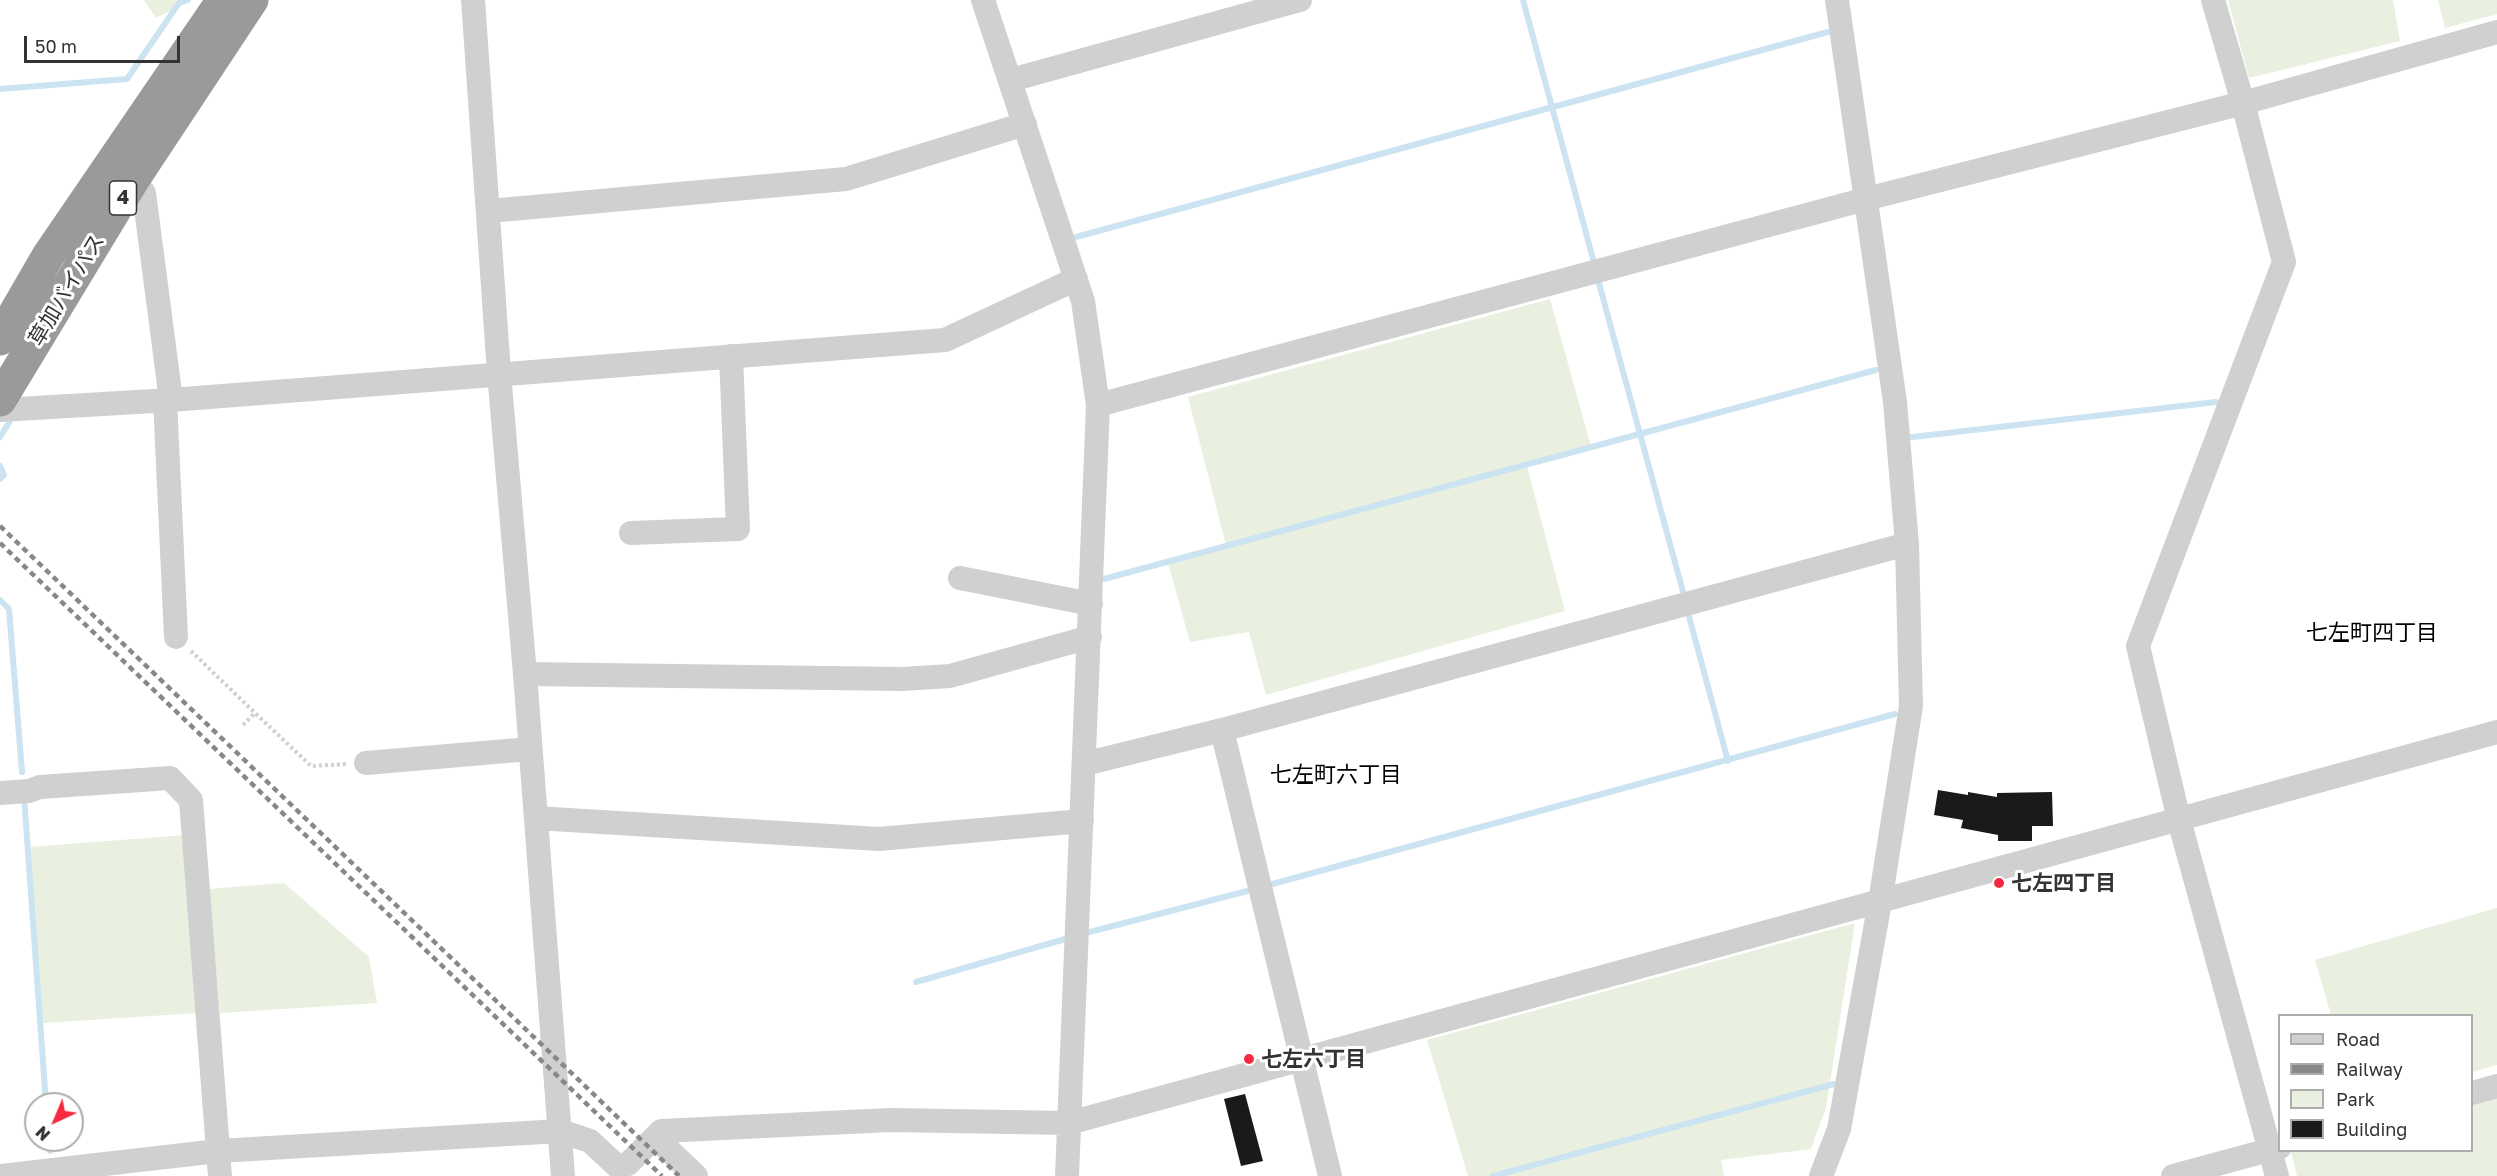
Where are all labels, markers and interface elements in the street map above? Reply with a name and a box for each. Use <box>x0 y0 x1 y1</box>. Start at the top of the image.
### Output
scale bar <box>27 24 183 62</box>
text: 50 m <box>35 35 77 57</box>
road number: 4 <box>110 181 136 215</box>
street label: 草加バイパス <box>24 230 110 350</box>
district label: 七左町四丁目 <box>2306 620 2438 646</box>
district label: 七左町六丁目 <box>1270 762 1402 788</box>
place label: 七左四丁目 <box>2011 870 2116 896</box>
marker: 七左四丁目 <box>1992 876 2006 890</box>
legend <box>2278 1014 2473 1152</box>
text: Road <box>2336 1028 2380 1050</box>
place label: 七左六丁目 <box>1261 1046 1366 1072</box>
marker: 七左六丁目 <box>1242 1052 1256 1066</box>
text: Railway <box>2336 1058 2403 1080</box>
text: Park <box>2336 1088 2375 1110</box>
north arrow <box>24 1092 84 1152</box>
text: Building <box>2336 1118 2407 1140</box>
text: N <box>32 1122 54 1145</box>

